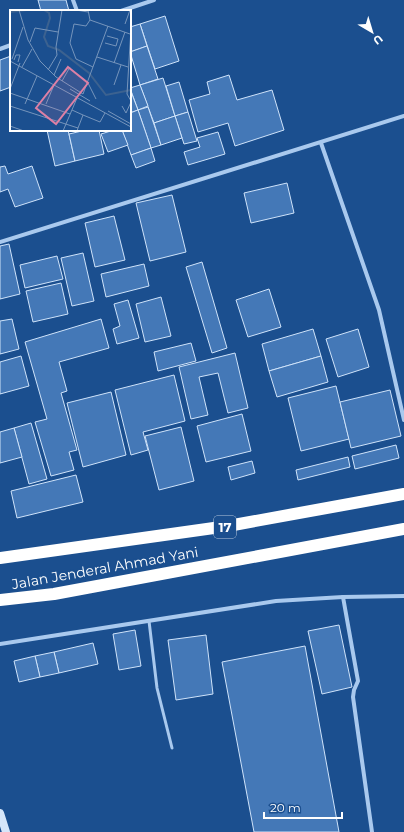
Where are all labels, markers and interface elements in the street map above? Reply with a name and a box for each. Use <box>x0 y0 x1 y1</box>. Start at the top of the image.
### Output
inset map <box>10 10 131 131</box>
north arrow <box>352 12 392 52</box>
text: U <box>370 32 386 48</box>
road number: 17 <box>214 516 236 538</box>
street label: Jalan Jenderal Ahmad Yani <box>9 543 200 593</box>
scale bar <box>264 794 342 820</box>
text: 20 m <box>270 800 301 815</box>

